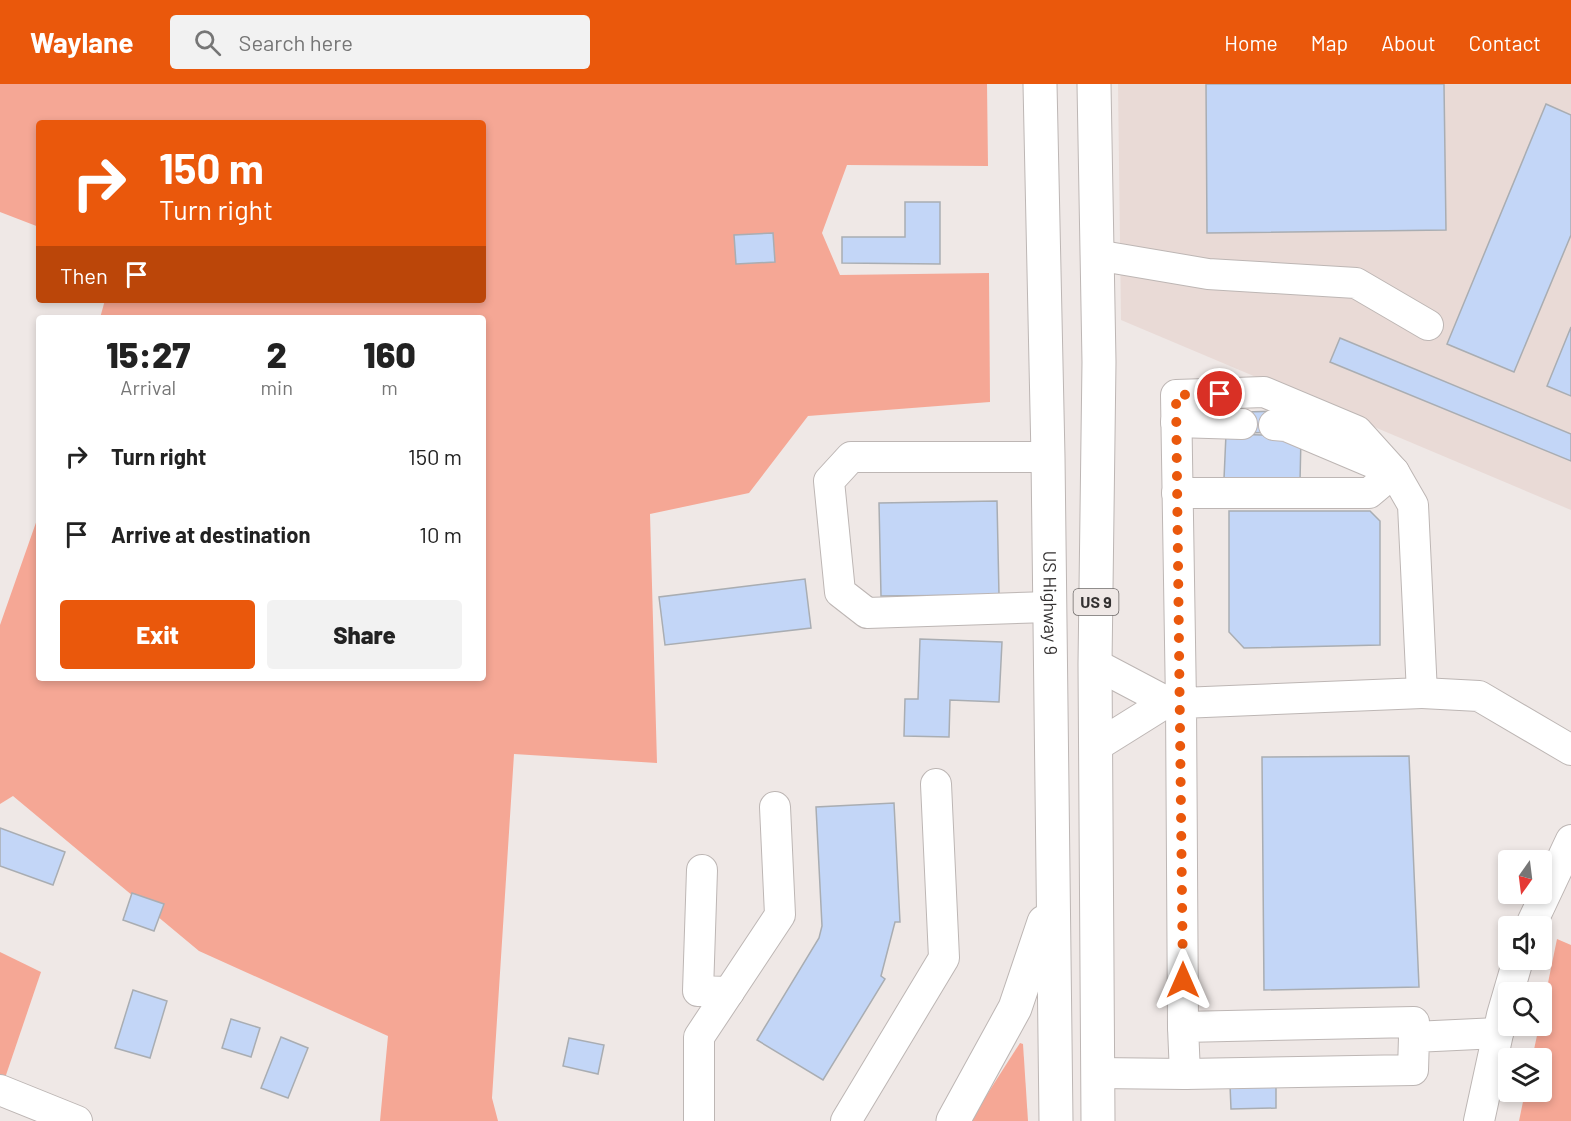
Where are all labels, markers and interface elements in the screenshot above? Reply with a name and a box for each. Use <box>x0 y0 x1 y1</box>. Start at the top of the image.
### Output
search box <box>170 15 590 69</box>
text: Waylane <box>30 25 134 59</box>
icon: search <box>191 26 224 59</box>
text: Search here <box>239 29 353 55</box>
text: Home <box>1224 30 1278 55</box>
text: Map <box>1311 30 1348 55</box>
text: About <box>1381 30 1436 55</box>
text: Contact <box>1469 30 1541 55</box>
text: 150 m <box>159 142 264 192</box>
icon: right <box>60 144 138 222</box>
text: Turn right <box>159 193 273 225</box>
icon: arrive <box>120 258 153 291</box>
text: Then <box>60 262 108 288</box>
text: 15:27 <box>106 332 191 375</box>
text: 2 <box>267 332 287 375</box>
text: 160 <box>363 332 416 375</box>
pin <box>1194 368 1245 419</box>
text: Arrival <box>120 375 176 399</box>
text: min <box>261 375 293 399</box>
text: m <box>381 375 398 399</box>
icon: arrive <box>1203 377 1236 410</box>
icon: right <box>60 440 93 473</box>
text: Turn right <box>111 443 206 469</box>
text: 150 m <box>408 443 462 469</box>
icon: arrive <box>60 518 93 551</box>
text: Arrive at destination <box>111 521 310 547</box>
text: 10 m <box>419 521 462 547</box>
street label: US Highway 9 <box>1039 550 1062 655</box>
road number: US 9 <box>1074 589 1118 615</box>
button: Exit <box>60 600 255 669</box>
button: Share <box>267 600 462 669</box>
north arrow <box>1498 850 1552 904</box>
map controls <box>1498 850 1552 1102</box>
button: sound <box>1498 916 1552 970</box>
position arrow <box>1151 948 1215 1012</box>
button: search <box>1498 982 1552 1036</box>
button: layers <box>1498 1048 1552 1102</box>

